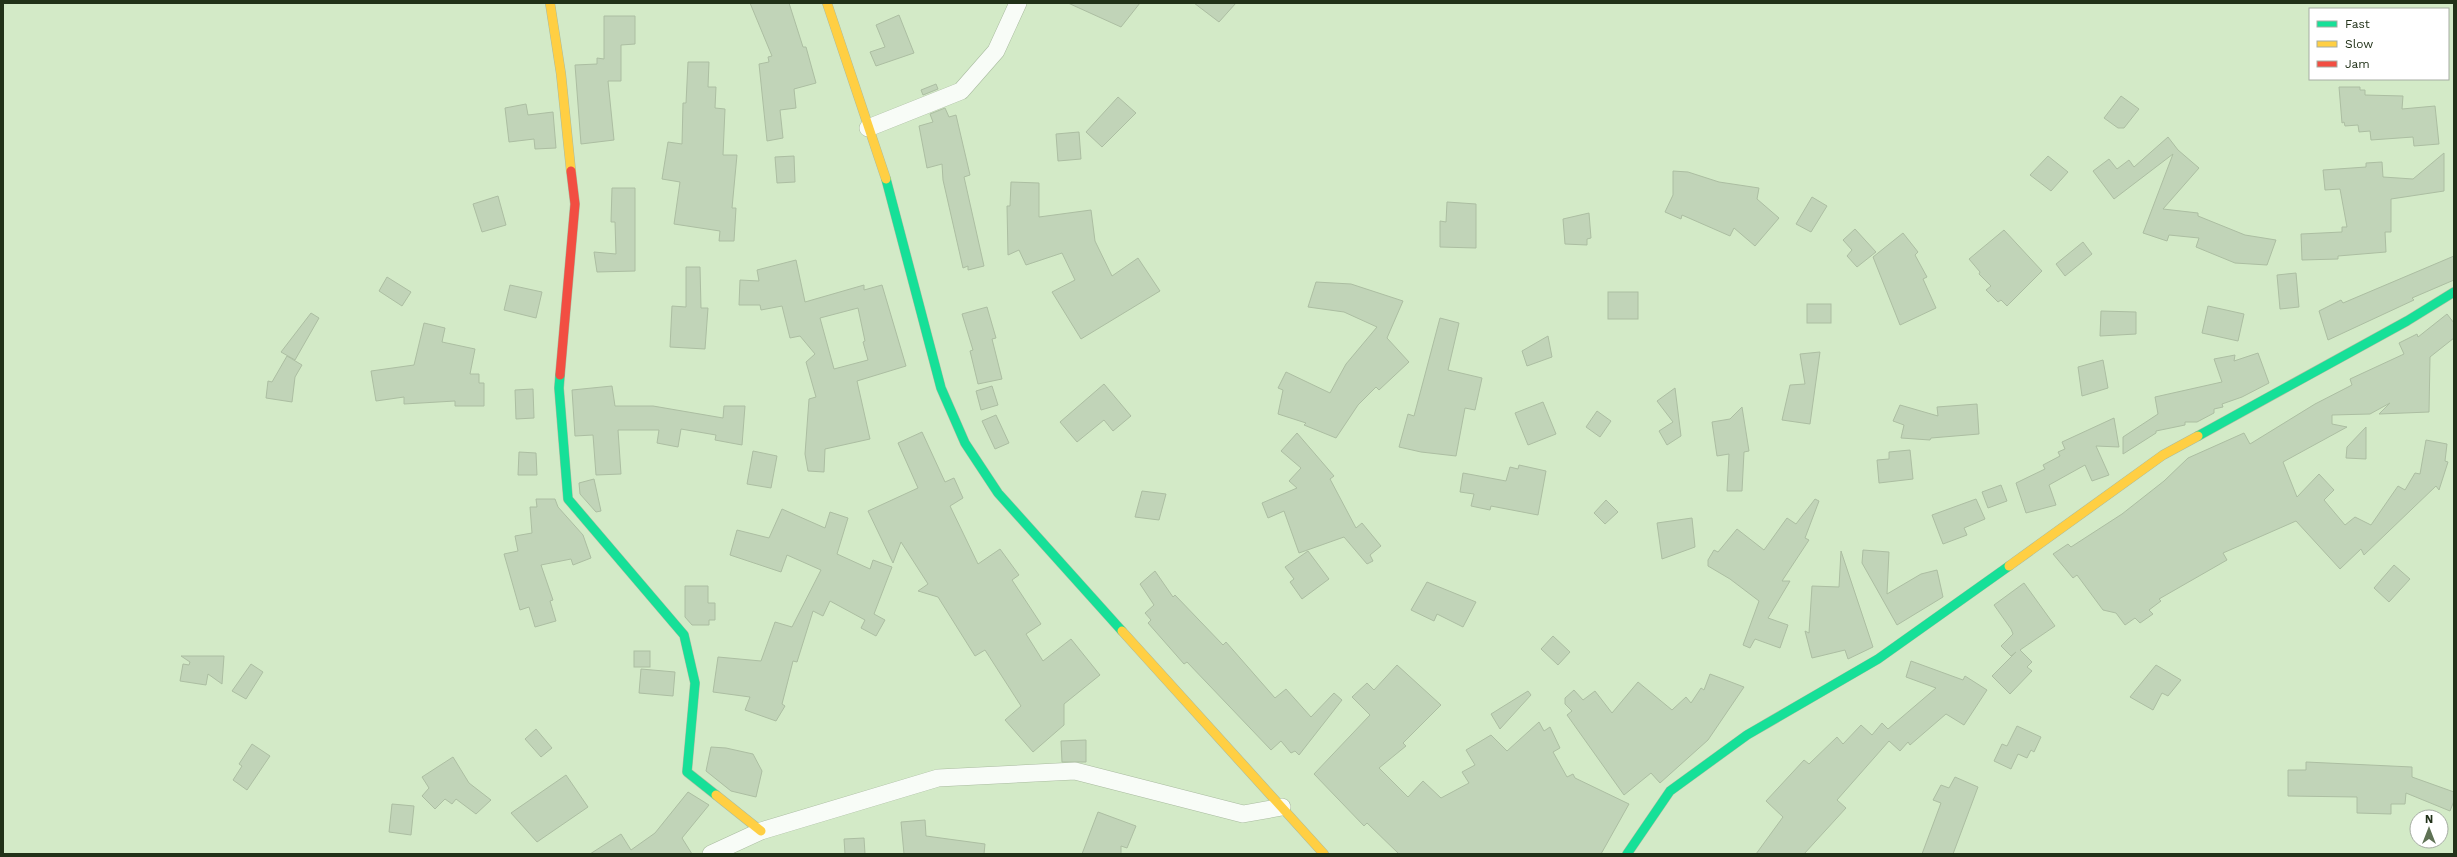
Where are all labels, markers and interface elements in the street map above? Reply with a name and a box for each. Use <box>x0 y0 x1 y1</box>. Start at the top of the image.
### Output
legend <box>2309 8 2449 80</box>
text: Fast <box>2345 17 2370 31</box>
text: Slow <box>2345 37 2373 51</box>
text: Jam <box>2345 57 2370 71</box>
north arrow <box>2409 809 2449 849</box>
text: N <box>2425 813 2433 826</box>

